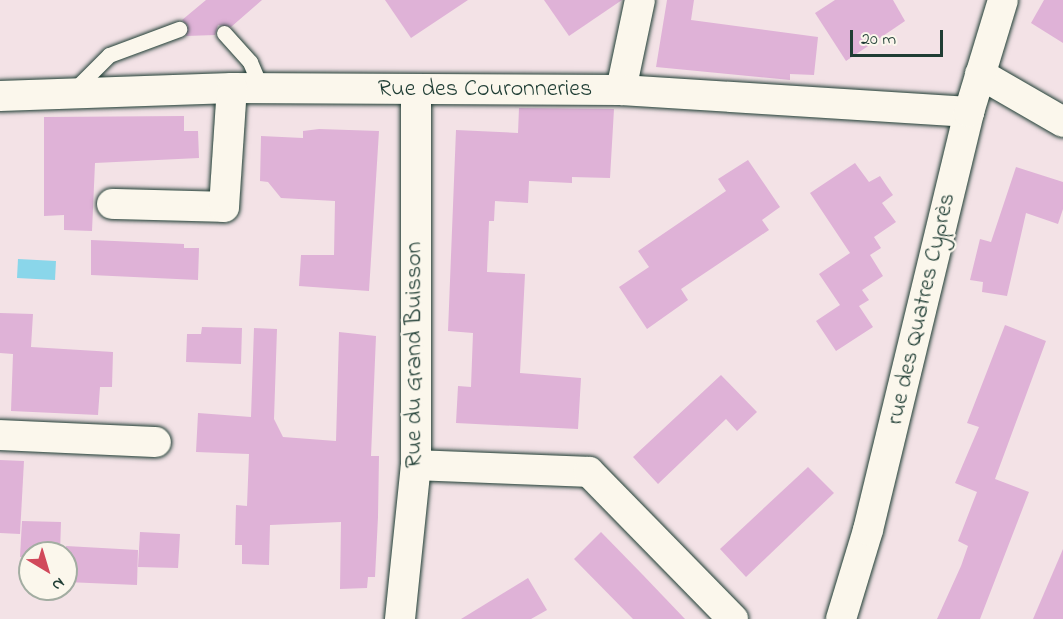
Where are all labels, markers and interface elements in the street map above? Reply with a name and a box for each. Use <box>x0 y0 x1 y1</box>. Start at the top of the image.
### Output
scale bar <box>853 18 946 56</box>
text: 20 m <box>861 27 896 53</box>
street label: Rue des Couronneries <box>378 76 592 104</box>
street label: rue des Quatres Cyprès <box>881 190 963 428</box>
street label: Rue du Grand Buisson <box>401 242 429 468</box>
north arrow <box>18 541 78 601</box>
text: N <box>46 571 69 596</box>

